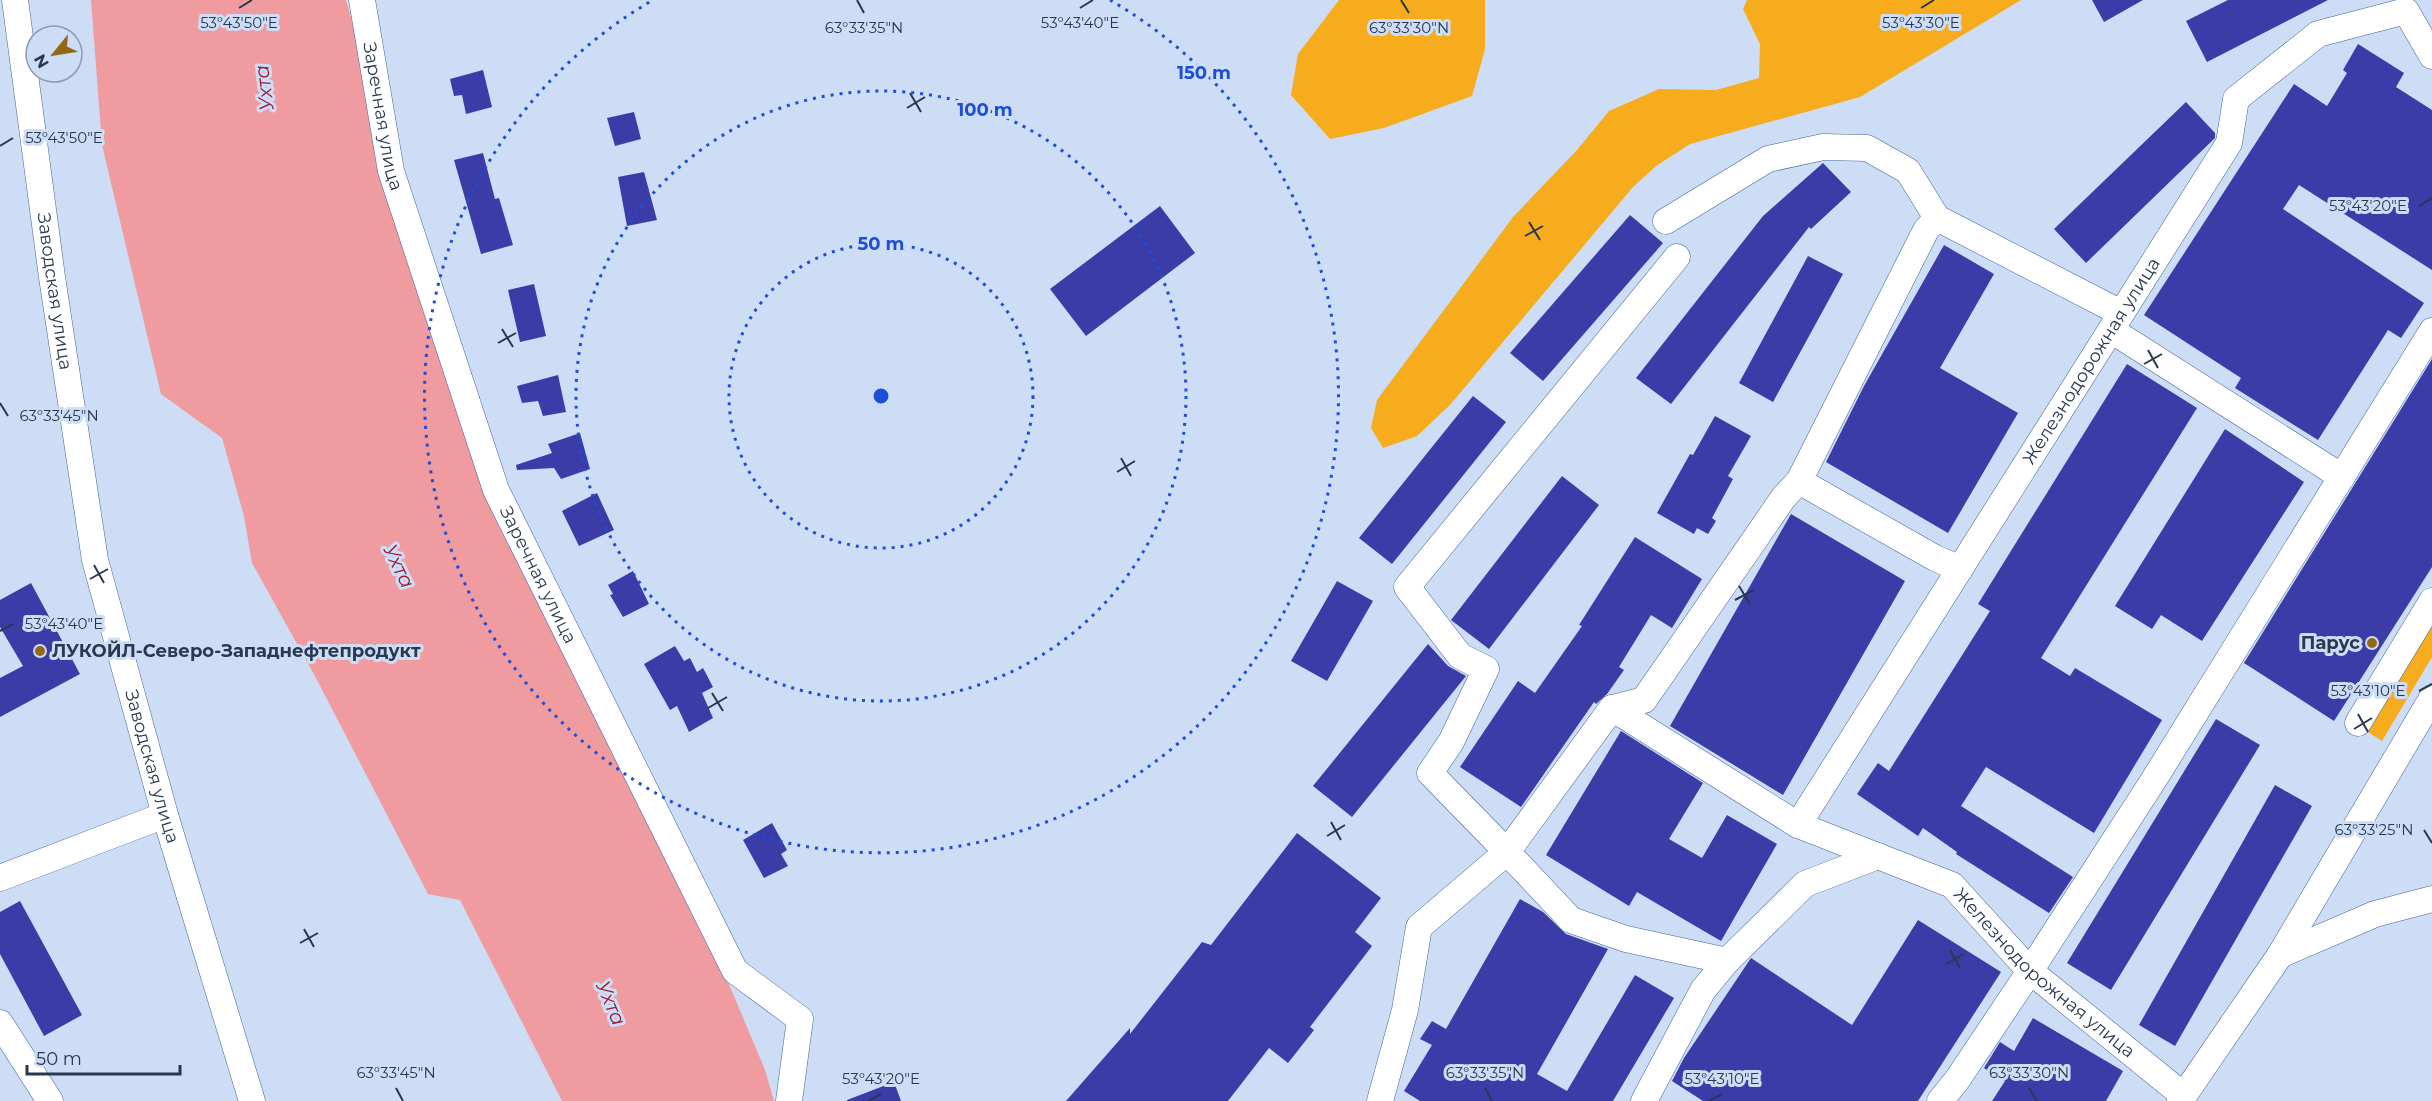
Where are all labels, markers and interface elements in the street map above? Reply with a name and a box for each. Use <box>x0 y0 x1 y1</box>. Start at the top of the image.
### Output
text: 53°43'50"E <box>200 13 278 32</box>
text: 53°43'40"E <box>1041 13 1119 32</box>
text: 53°43'30"E <box>1882 13 1960 32</box>
text: 63°33'35"N <box>825 18 903 37</box>
text: 63°33'30"N <box>1369 18 1449 37</box>
north arrow <box>24 24 84 84</box>
street label: Заречная улица <box>358 40 408 193</box>
text: N <box>30 51 53 72</box>
text: 150 m <box>1177 62 1231 84</box>
water label: Ухта <box>249 64 279 112</box>
text: 100 m <box>957 99 1013 121</box>
text: 53°43'50"E <box>25 128 103 147</box>
text: 53°43'20"E <box>2329 196 2407 215</box>
street label: Заводская улица <box>33 211 77 371</box>
text: 50 m <box>858 233 904 255</box>
street label: Железнодорожная улица <box>2018 253 2165 468</box>
centre of rings <box>871 386 891 406</box>
text: 63°33'45"N <box>19 406 99 425</box>
street label: Заречная улица <box>495 503 581 647</box>
water label: Ухта <box>378 540 420 592</box>
text: 53°43'40"E <box>25 614 103 633</box>
place label: Парус <box>2301 632 2360 654</box>
marker: Парус <box>2365 636 2379 650</box>
place label: ЛУКОЙЛ-Северо-Западнефтепродукт <box>52 640 421 662</box>
marker: ЛУКОЙЛ-Северо-Западнефтепродукт <box>33 644 47 658</box>
text: 53°43'10"E <box>2330 681 2406 700</box>
street label: Заводская улица <box>120 687 184 846</box>
text: 63°33'25"N <box>2335 820 2413 839</box>
street label: Железнодорожная улица <box>1949 883 2139 1063</box>
water label: Ухта <box>591 977 631 1029</box>
scale bar <box>27 1038 180 1076</box>
text: 50 m <box>36 1048 82 1070</box>
text: 63°33'45"N <box>356 1063 436 1082</box>
text: 63°33'35"N <box>1446 1063 1524 1082</box>
text: 63°33'30"N <box>1989 1063 2069 1082</box>
text: 53°43'20"E <box>842 1069 920 1088</box>
text: 53°43'10"E <box>1684 1069 1760 1088</box>

